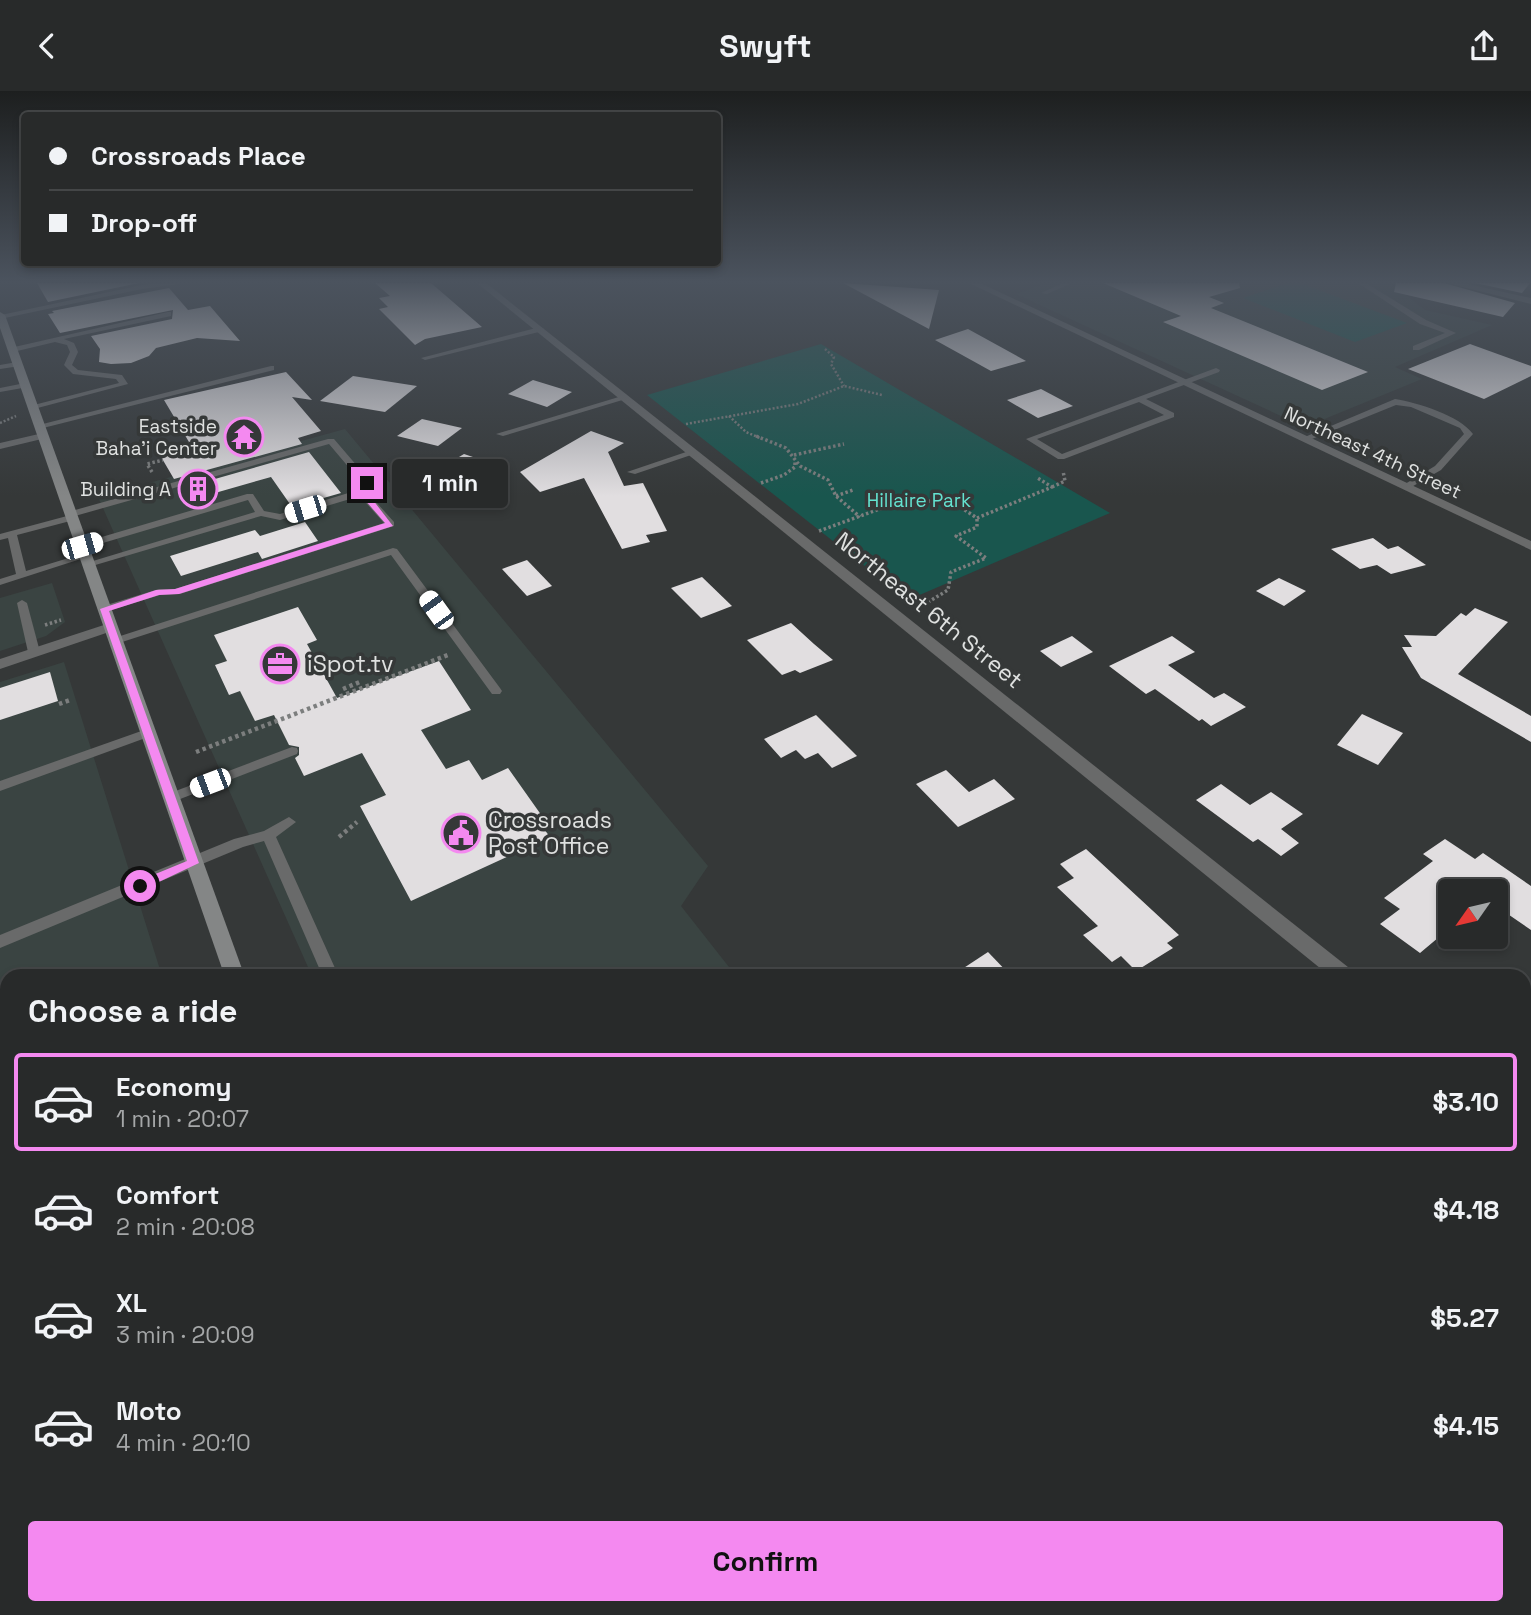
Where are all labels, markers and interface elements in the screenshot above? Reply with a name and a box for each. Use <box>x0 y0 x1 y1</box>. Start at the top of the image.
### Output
text: Swyft <box>719 26 812 66</box>
icon: back <box>28 27 66 65</box>
icon: share <box>1465 27 1503 65</box>
text: Crossroads Place <box>91 139 306 173</box>
text: Drop-off <box>91 206 197 240</box>
street label: Northeast 4th Street <box>1280 400 1465 504</box>
place label: Eastside Baha'i Center <box>96 414 217 461</box>
temple icon: Eastside Baha'i Center <box>223 416 265 458</box>
callout: 1 min <box>392 459 507 507</box>
route end <box>351 467 383 499</box>
building icon: Building A <box>177 468 219 510</box>
text: 1 min <box>422 468 478 498</box>
place label: Building A <box>80 477 171 502</box>
park label: Hillaire Park <box>867 488 971 513</box>
car <box>282 493 329 525</box>
street label: Northeast 6th Street <box>829 525 1029 695</box>
car <box>59 530 106 562</box>
car <box>416 587 457 633</box>
office icon: iSpot.tv <box>259 643 301 685</box>
place label: iSpot.tv <box>307 649 393 679</box>
car <box>187 766 234 800</box>
place label: Crossroads Post Office <box>488 805 612 861</box>
public building icon: Crossroads Post Office <box>440 812 482 854</box>
route start <box>124 870 156 902</box>
north arrow <box>1438 879 1508 949</box>
map controls <box>1438 879 1508 949</box>
text: Choose a ride <box>28 991 238 1031</box>
text: Economy <box>116 1070 232 1104</box>
icon: car <box>32 1071 95 1134</box>
text: $3.10 <box>1432 1085 1499 1119</box>
text: 1 min · 20:07 <box>116 1104 249 1134</box>
text: Comfort <box>116 1178 219 1212</box>
icon: car <box>32 1179 95 1242</box>
text: $4.18 <box>1433 1193 1499 1227</box>
text: 2 min · 20:08 <box>116 1212 255 1242</box>
text: XL <box>116 1286 147 1320</box>
icon: car <box>32 1287 95 1350</box>
text: $5.27 <box>1430 1301 1499 1335</box>
text: 3 min · 20:09 <box>116 1320 255 1350</box>
text: Moto <box>116 1394 182 1428</box>
icon: car <box>32 1395 95 1458</box>
text: $4.15 <box>1433 1409 1499 1443</box>
text: 4 min · 20:10 <box>116 1428 251 1458</box>
button: Confirm <box>28 1521 1503 1601</box>

